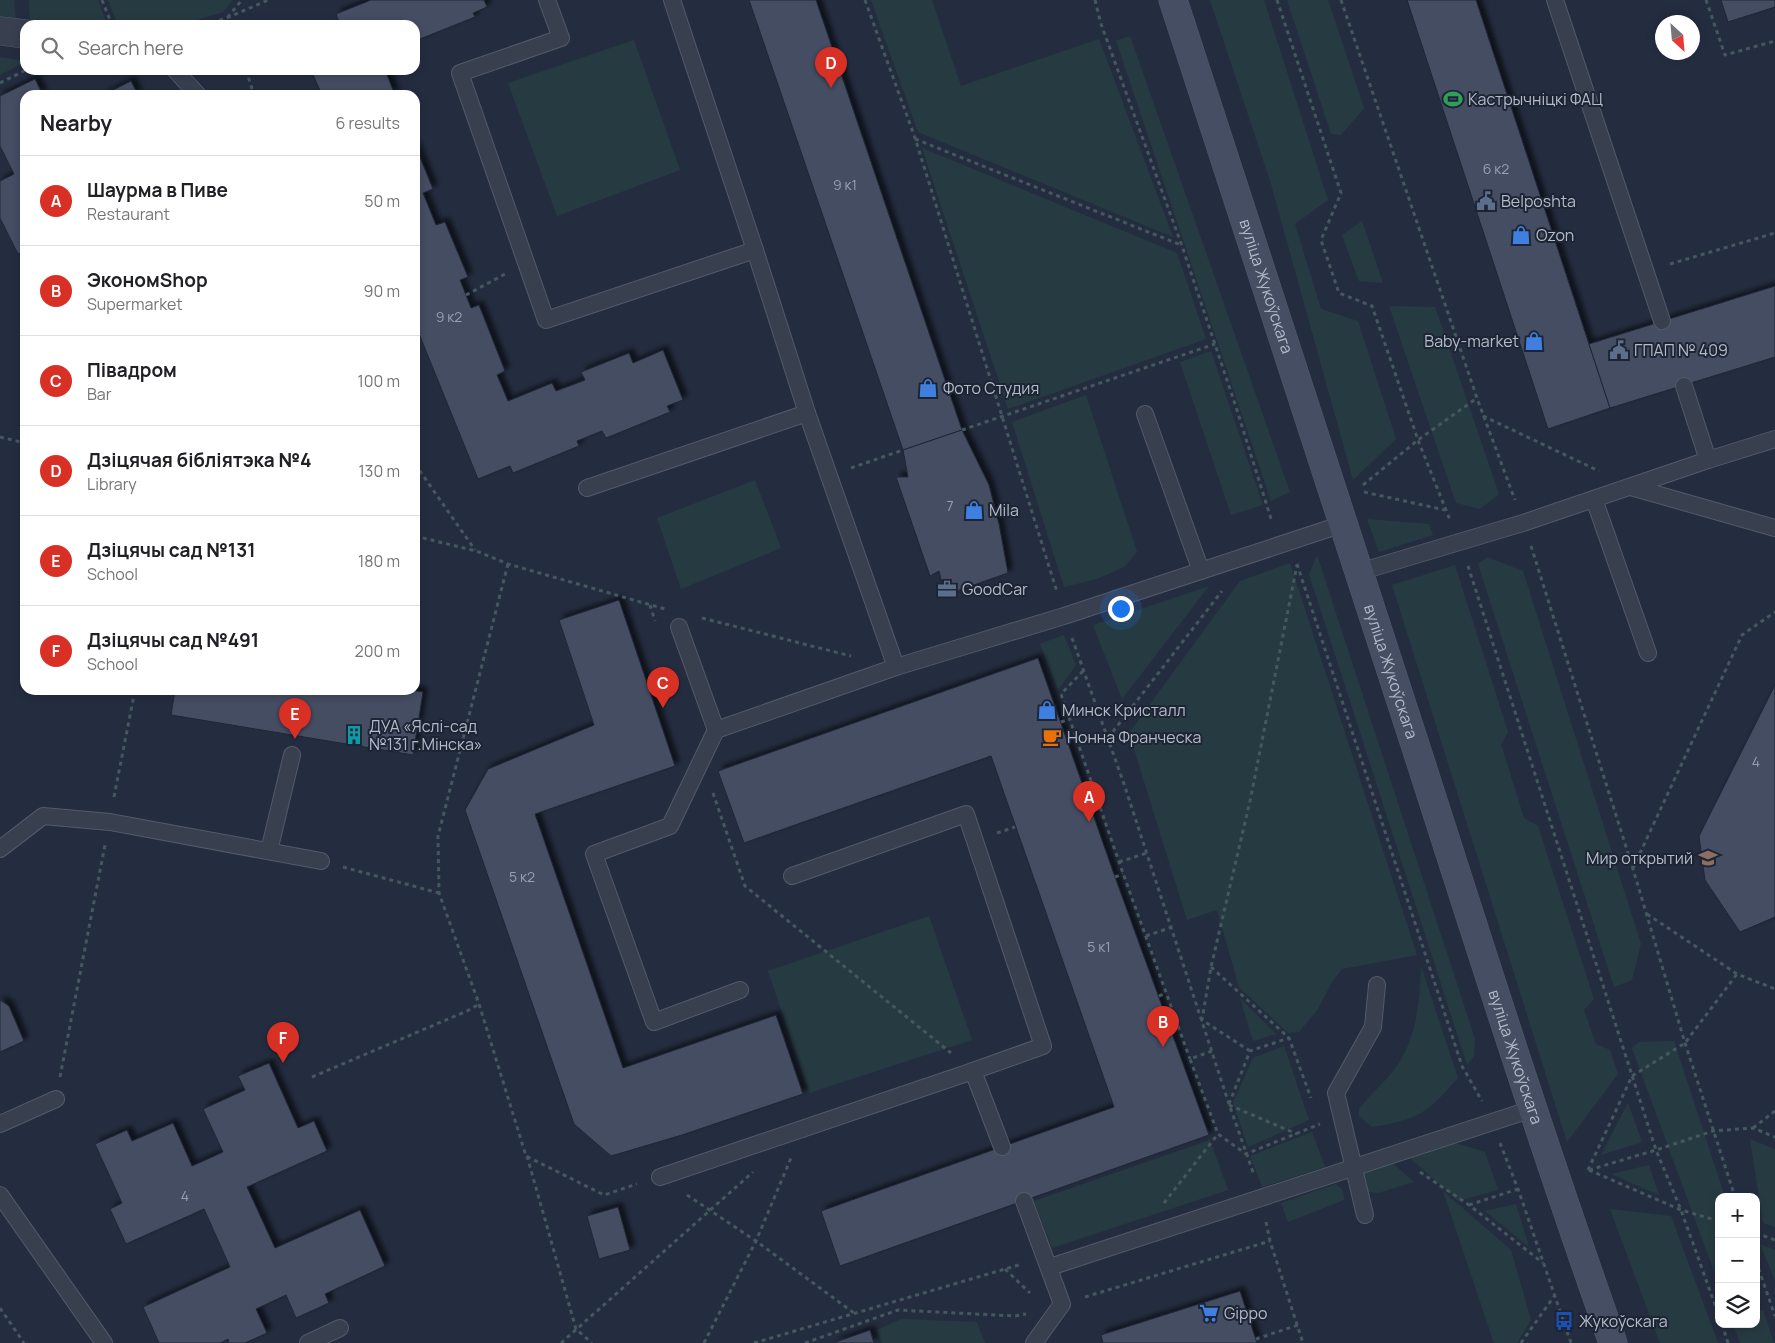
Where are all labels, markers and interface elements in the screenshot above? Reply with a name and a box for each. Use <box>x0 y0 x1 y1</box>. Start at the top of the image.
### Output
north arrow <box>1655 15 1700 60</box>
search box <box>20 20 420 75</box>
icon: search <box>38 34 66 62</box>
text: Search here <box>78 35 184 61</box>
pin: D <box>815 47 847 88</box>
sports icon: Кастрычніцкі ФАЦ <box>1442 88 1464 110</box>
place label: Кастрычніцкі ФАЦ <box>1468 88 1603 110</box>
text: Nearby <box>40 109 112 137</box>
text: 6 results <box>335 112 400 134</box>
house number: 6 к2 <box>1483 159 1509 178</box>
house number: 9 к1 <box>833 175 857 194</box>
text: Шаурма в Пиве <box>87 177 228 203</box>
text: A <box>51 190 61 212</box>
text: 50 m <box>364 190 400 212</box>
public building icon: Belposhta <box>1475 190 1497 212</box>
place label: Belposhta <box>1501 190 1576 212</box>
text: Restaurant <box>87 203 170 225</box>
street label: вуліца Жукоўскага <box>1234 216 1299 356</box>
shop icon: Ozon <box>1510 224 1532 246</box>
place label: Ozon <box>1536 224 1574 246</box>
text: ЭкономShop <box>87 267 208 293</box>
text: B <box>51 280 61 302</box>
text: 90 m <box>364 280 400 302</box>
text: Supermarket <box>87 293 183 315</box>
house number: 9 к2 <box>436 307 462 326</box>
place label: Baby-market <box>1424 330 1519 352</box>
shop icon: Baby-market <box>1523 330 1545 352</box>
public building icon: ГПАП № 409 <box>1608 339 1630 361</box>
place label: ГПАП № 409 <box>1634 339 1728 361</box>
text: Пiвадром <box>87 357 177 383</box>
text: C <box>50 370 62 392</box>
text: 100 m <box>357 370 400 392</box>
shop icon: Фото Студия <box>917 377 939 399</box>
place label: Фото Студия <box>943 377 1039 399</box>
text: Bar <box>87 383 111 405</box>
text: Дзіцячая бібліятэка №4 <box>87 447 312 473</box>
text: D <box>50 460 62 482</box>
text: 130 m <box>358 460 400 482</box>
text: Library <box>87 473 137 495</box>
house number: 7 <box>946 496 954 515</box>
shop icon: Mila <box>963 499 985 521</box>
place label: Mila <box>989 499 1019 521</box>
text: Дзіцячы сад №131 <box>87 537 256 563</box>
text: E <box>51 550 61 572</box>
text: 180 m <box>358 550 400 572</box>
text: School <box>87 563 138 585</box>
office icon: GoodCar <box>936 578 958 600</box>
place label: GoodCar <box>962 578 1028 600</box>
your location <box>1108 596 1134 622</box>
street label: вуліца Жукоўскага <box>1359 601 1423 742</box>
text: Дзіцячы сад №491 <box>87 627 259 653</box>
text: F <box>52 640 60 662</box>
text: 200 m <box>355 640 400 662</box>
text: School <box>87 653 138 675</box>
pin: C <box>647 667 679 708</box>
pin: E <box>279 698 311 739</box>
shop icon: Минск Кристалл <box>1036 699 1058 721</box>
place label: Минск Кристалл <box>1062 699 1186 721</box>
place label: ДУА «Яслі-сад №131 г.Мінска» <box>369 715 482 755</box>
building icon: ДУА «Яслі-сад №131 г.Мінска» <box>343 724 365 746</box>
cafe icon: Нонна Франческа <box>1041 726 1063 748</box>
place label: Нонна Франческа <box>1067 726 1201 748</box>
house number: 4 <box>1752 752 1760 771</box>
pin: A <box>1073 781 1105 822</box>
place label: Мир открытий <box>1586 847 1693 869</box>
school or university icon: Мир открытий <box>1697 847 1719 869</box>
house number: 5 к2 <box>509 867 535 886</box>
house number: 5 к1 <box>1087 937 1111 956</box>
street label: вуліца Жукоўскага <box>1484 987 1548 1127</box>
pin: B <box>1147 1006 1179 1047</box>
pin: F <box>267 1022 299 1063</box>
house number: 4 <box>181 1186 189 1205</box>
map controls <box>1715 1193 1760 1328</box>
button: + <box>1715 1193 1760 1238</box>
button: − <box>1715 1238 1760 1283</box>
button: layers <box>1715 1283 1760 1328</box>
supermarket icon: Gippo <box>1198 1302 1220 1324</box>
place label: Gippo <box>1224 1302 1267 1324</box>
bus stop icon: Жукоўскага <box>1553 1310 1575 1332</box>
place label: Жукоўскага <box>1579 1310 1668 1332</box>

